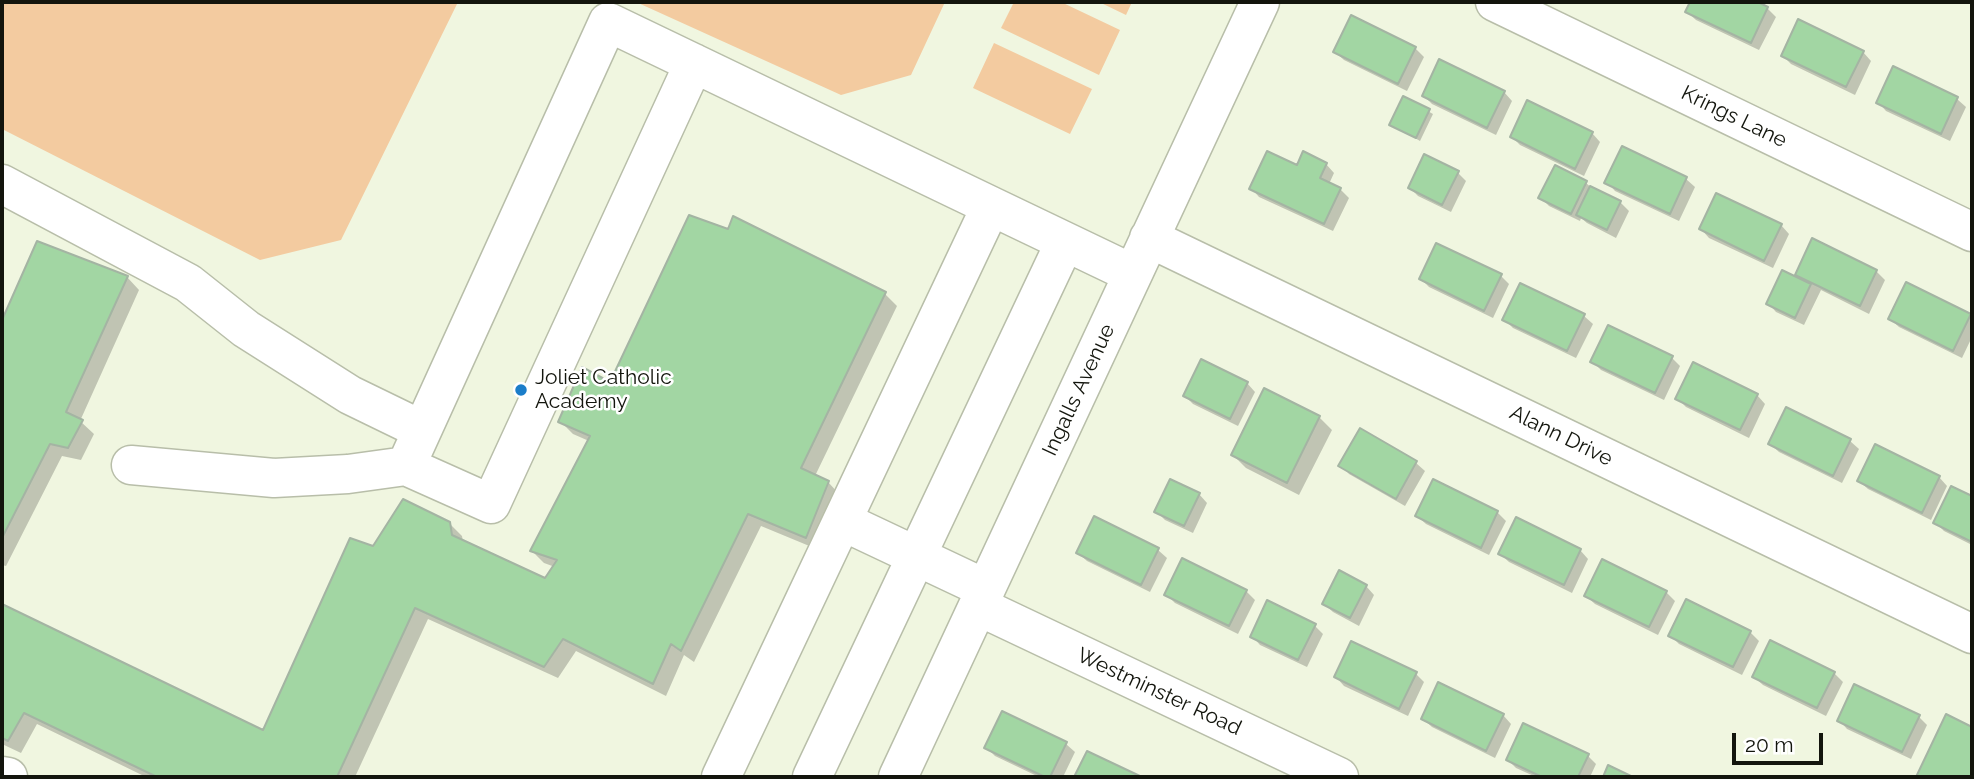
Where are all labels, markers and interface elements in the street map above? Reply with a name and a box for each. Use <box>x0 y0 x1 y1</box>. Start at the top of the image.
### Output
street label: Krings Lane <box>1677 81 1791 153</box>
street label: Ingalls Avenue <box>1037 320 1121 460</box>
place label: Joliet Catholic Academy <box>535 365 672 415</box>
marker: Joliet Catholic Academy <box>513 382 529 398</box>
street label: Alann Drive <box>1505 400 1617 472</box>
street label: Westminster Road <box>1073 643 1245 741</box>
scale bar <box>1736 720 1827 764</box>
text: 20 m <box>1745 732 1793 757</box>

